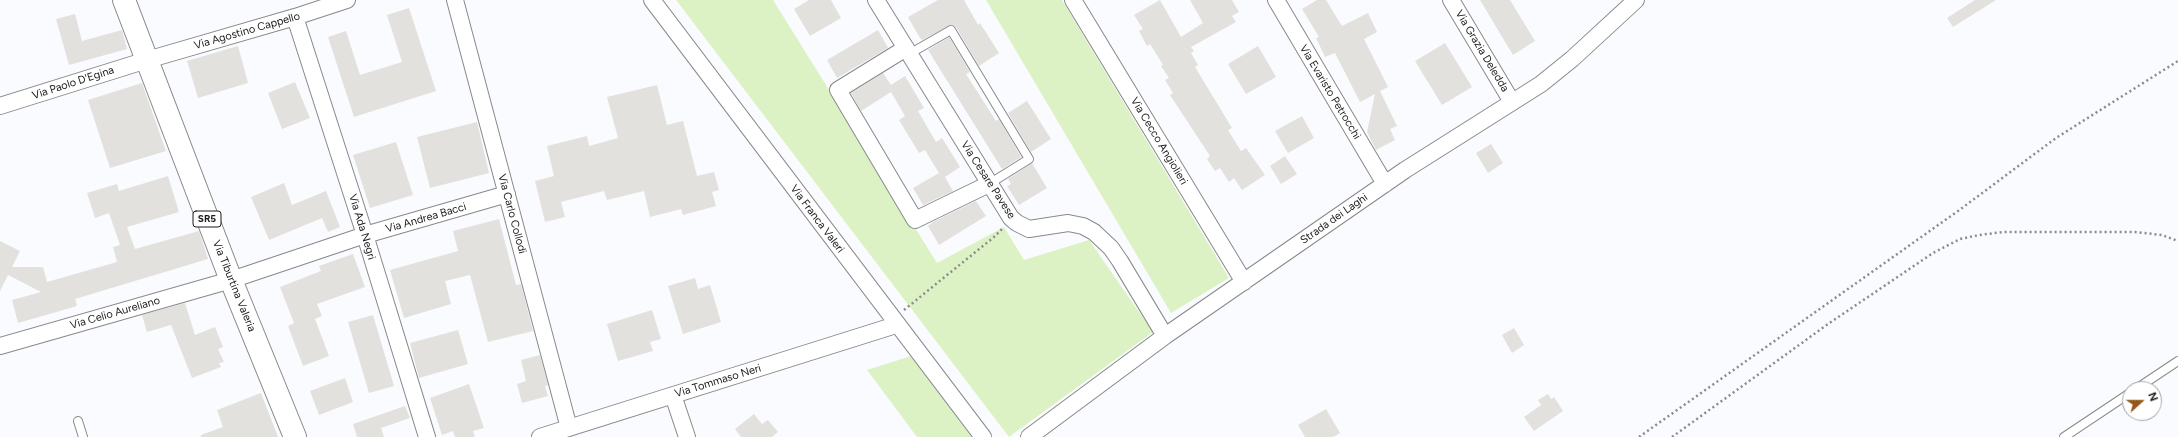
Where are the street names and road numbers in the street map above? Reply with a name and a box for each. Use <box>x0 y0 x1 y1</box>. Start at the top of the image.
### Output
street label: Via Grazia Deledda <box>1452 8 1512 94</box>
street label: Via Agostino Cappello <box>193 10 301 52</box>
street label: Via Evaristo Petrocchi <box>1297 42 1363 142</box>
street label: Via Paolo D'Egina <box>30 64 116 102</box>
street label: Via Cecco Angiolieri <box>1128 95 1190 187</box>
street label: Via Cesare Pavese <box>958 139 1018 221</box>
street label: Via Carlo Collodi <box>495 173 529 255</box>
street label: Via Franca Valeri <box>787 182 847 256</box>
street label: Strada dei Laghi <box>1298 191 1370 247</box>
street label: Via Ada Negri <box>346 193 378 261</box>
street label: Via Andrea Bacci <box>384 200 468 236</box>
road number: SR5 <box>193 211 221 227</box>
street label: Via Tiburtina Valeria <box>210 238 258 334</box>
street label: Via Celio Aureliano <box>69 294 161 332</box>
street label: Via Tommaso Neri <box>673 362 763 400</box>

